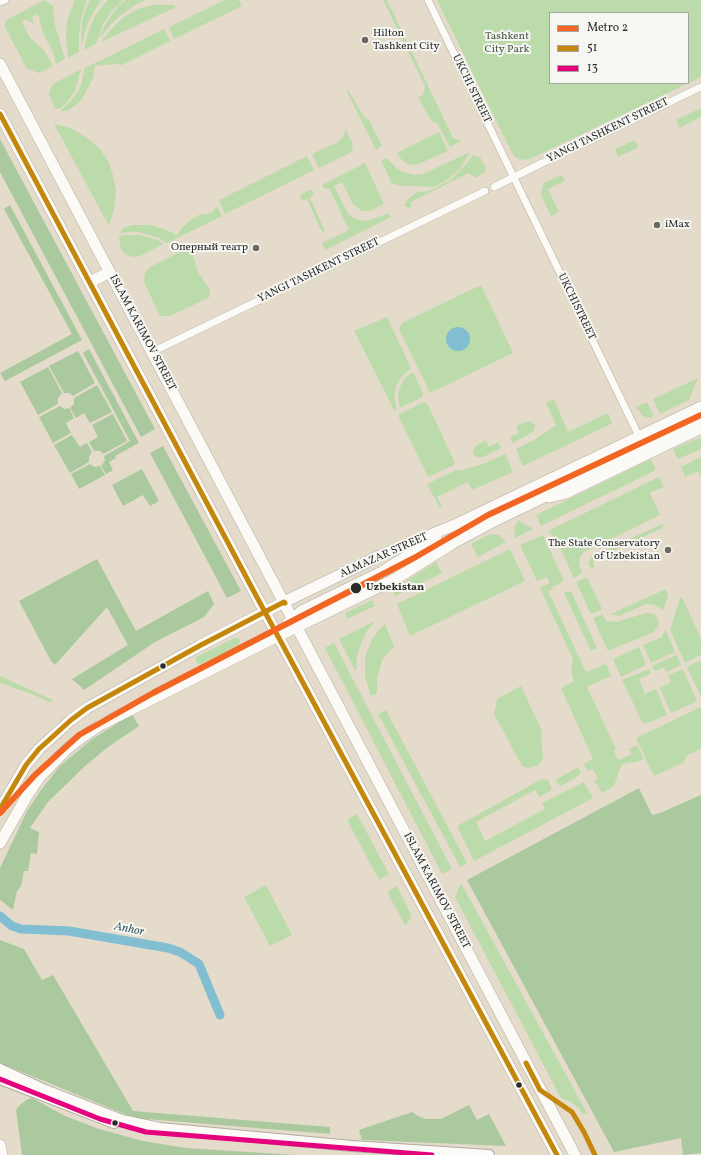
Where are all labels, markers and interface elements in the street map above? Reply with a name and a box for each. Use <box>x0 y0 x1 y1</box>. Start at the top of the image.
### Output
legend <box>549 12 689 84</box>
text: Metro 2 <box>587 20 628 36</box>
place label: Hilton Tashkent City <box>373 27 439 53</box>
park label: Tashkent City Park <box>485 30 529 56</box>
marker: Hilton Tashkent City <box>360 35 370 45</box>
text: 51 <box>587 40 597 56</box>
street label: UKCHI STREET <box>449 52 493 126</box>
text: 13 <box>587 60 598 76</box>
street label: YANGI TASHKENT STREET <box>545 96 671 166</box>
place label: iMax <box>665 218 690 232</box>
marker: iMax <box>652 220 662 230</box>
street label: YANGI TASHKENT STREET <box>256 236 382 306</box>
place label: Оперный театр <box>171 241 248 255</box>
marker: Оперный театр <box>251 243 261 253</box>
street label: UKCHISTREET <box>554 271 598 343</box>
street label: ISLAM KARIMOV STREET <box>106 273 178 393</box>
street label: ALMAZAR STREET <box>338 531 430 581</box>
place label: The State Conservatory of Uzbekistan <box>548 537 660 563</box>
marker: The State Conservatory of Uzbekistan <box>663 545 673 555</box>
marker: Uzbekistan <box>349 581 363 595</box>
place label: Uzbekistan <box>366 581 424 595</box>
unlabelled marker <box>158 661 168 671</box>
street label: ISLAM KARIMOV STREET <box>400 831 472 951</box>
water label: Anhor <box>113 920 145 940</box>
unlabelled marker <box>514 1080 524 1090</box>
unlabelled marker <box>110 1118 120 1128</box>

